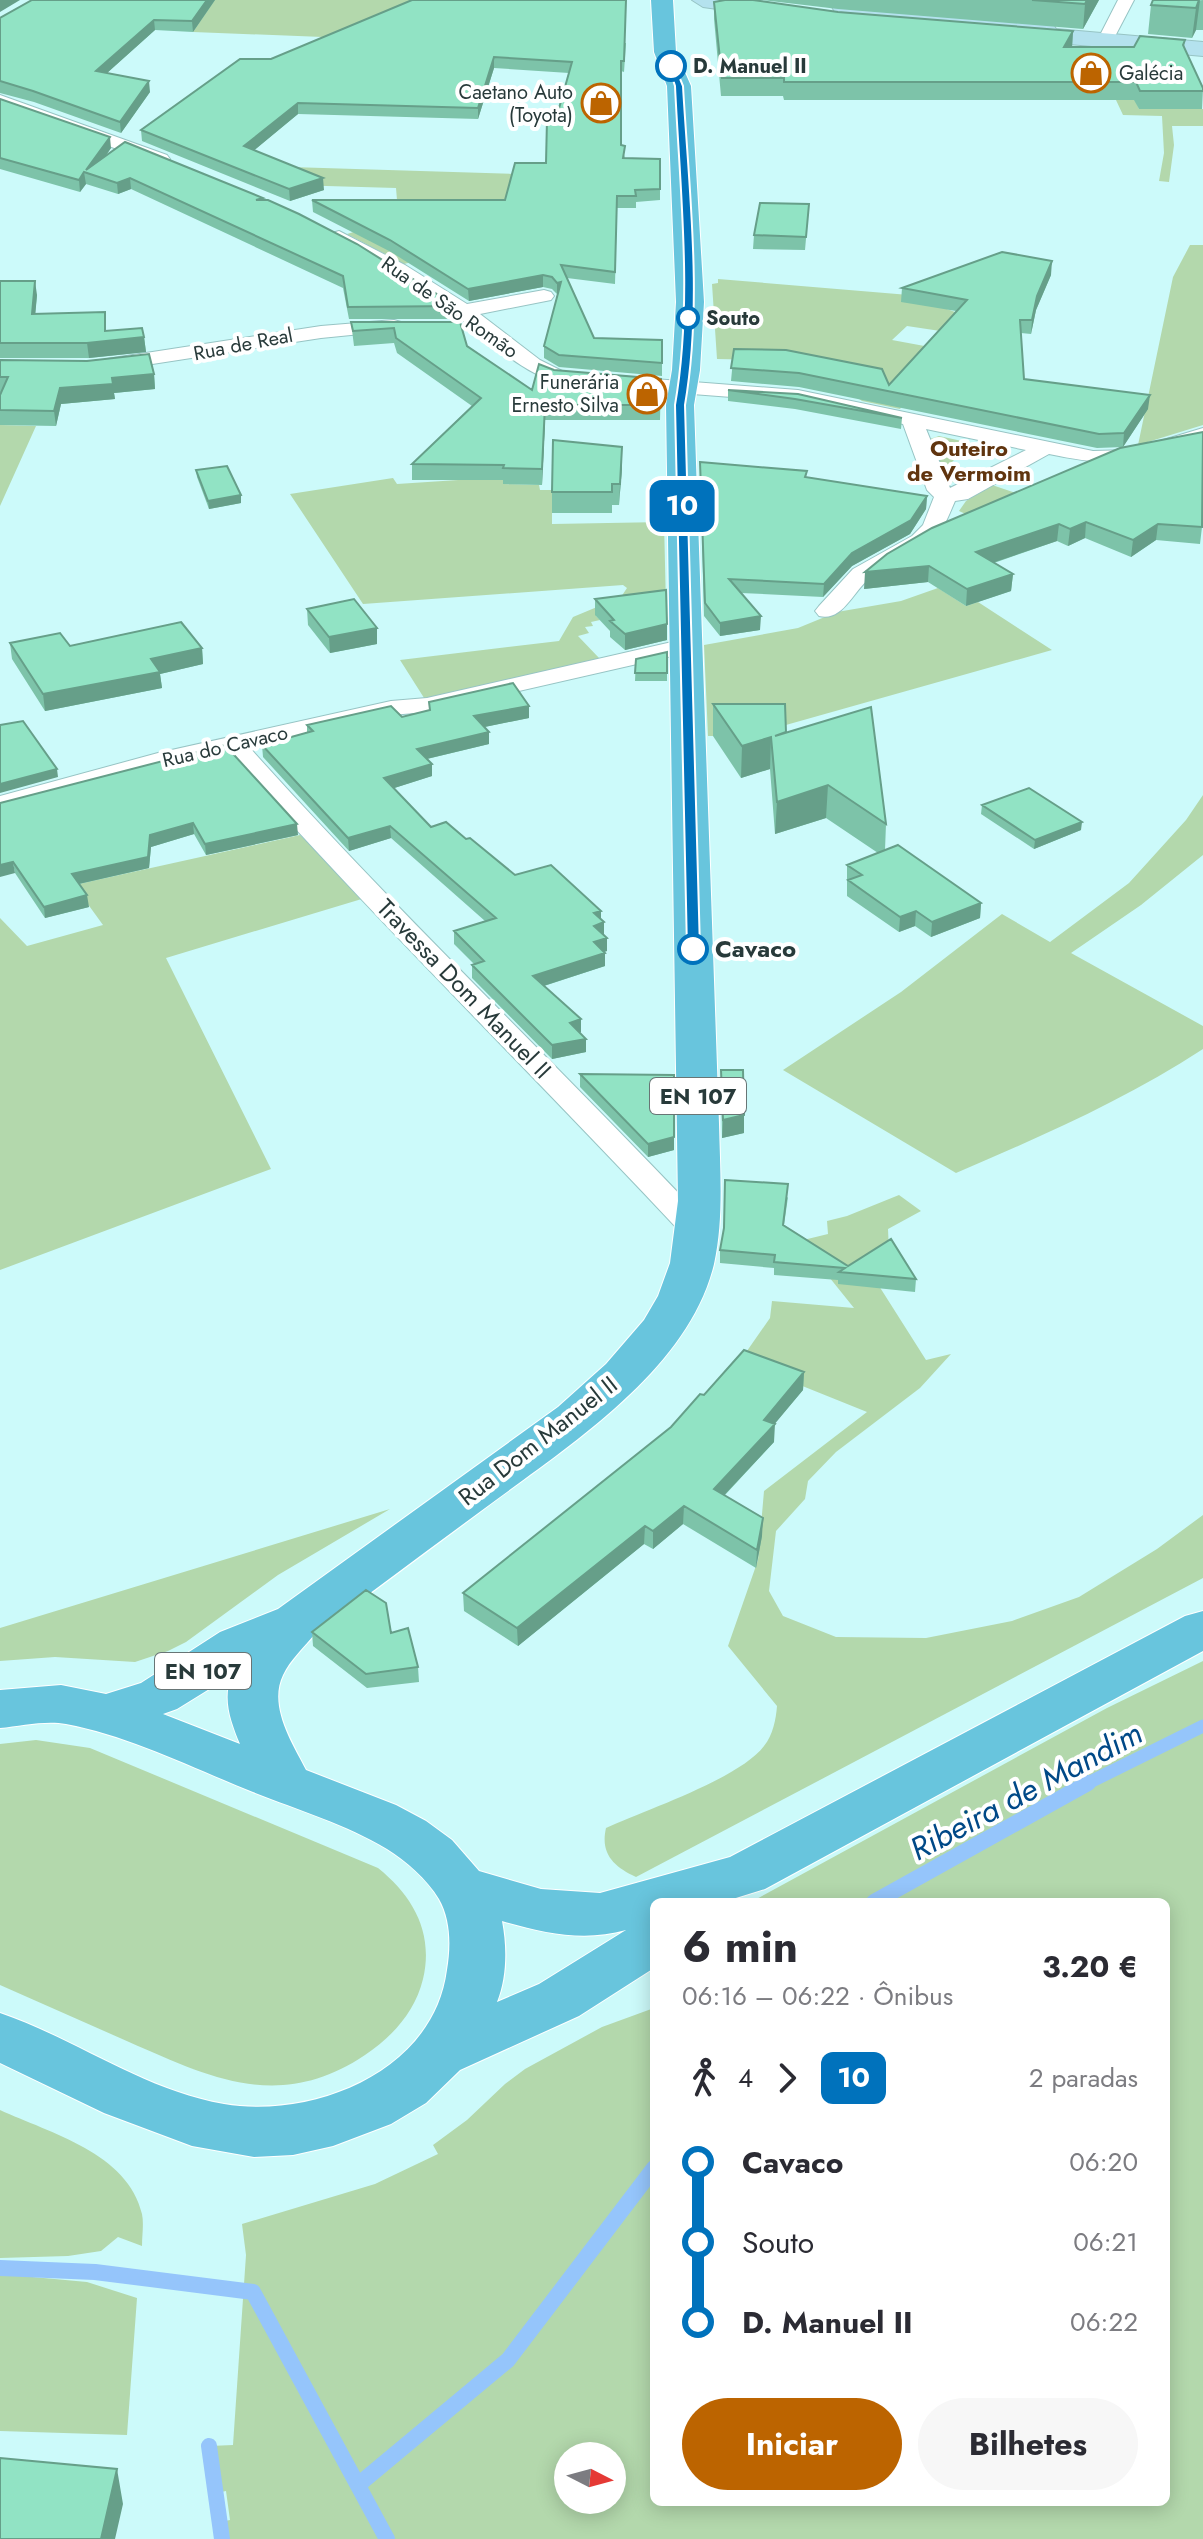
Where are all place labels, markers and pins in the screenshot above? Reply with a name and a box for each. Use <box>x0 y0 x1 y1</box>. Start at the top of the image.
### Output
marker: D. Manuel II <box>656 51 686 81</box>
place label: D. Manuel II <box>693 52 807 81</box>
shop icon: Galécia <box>1070 52 1112 94</box>
place label: Galécia <box>1119 59 1183 88</box>
place label: Caetano Auto (Toyota) <box>459 78 573 130</box>
shop icon: Caetano Auto (Toyota) <box>580 82 622 124</box>
place label: Souto <box>706 304 760 333</box>
marker: Souto <box>677 307 699 329</box>
place label: Funerária Ernesto Silva <box>511 368 619 420</box>
shop icon: Funerária Ernesto Silva <box>626 373 668 415</box>
place label: Cavaco <box>715 931 796 966</box>
marker: Cavaco <box>678 934 708 964</box>

